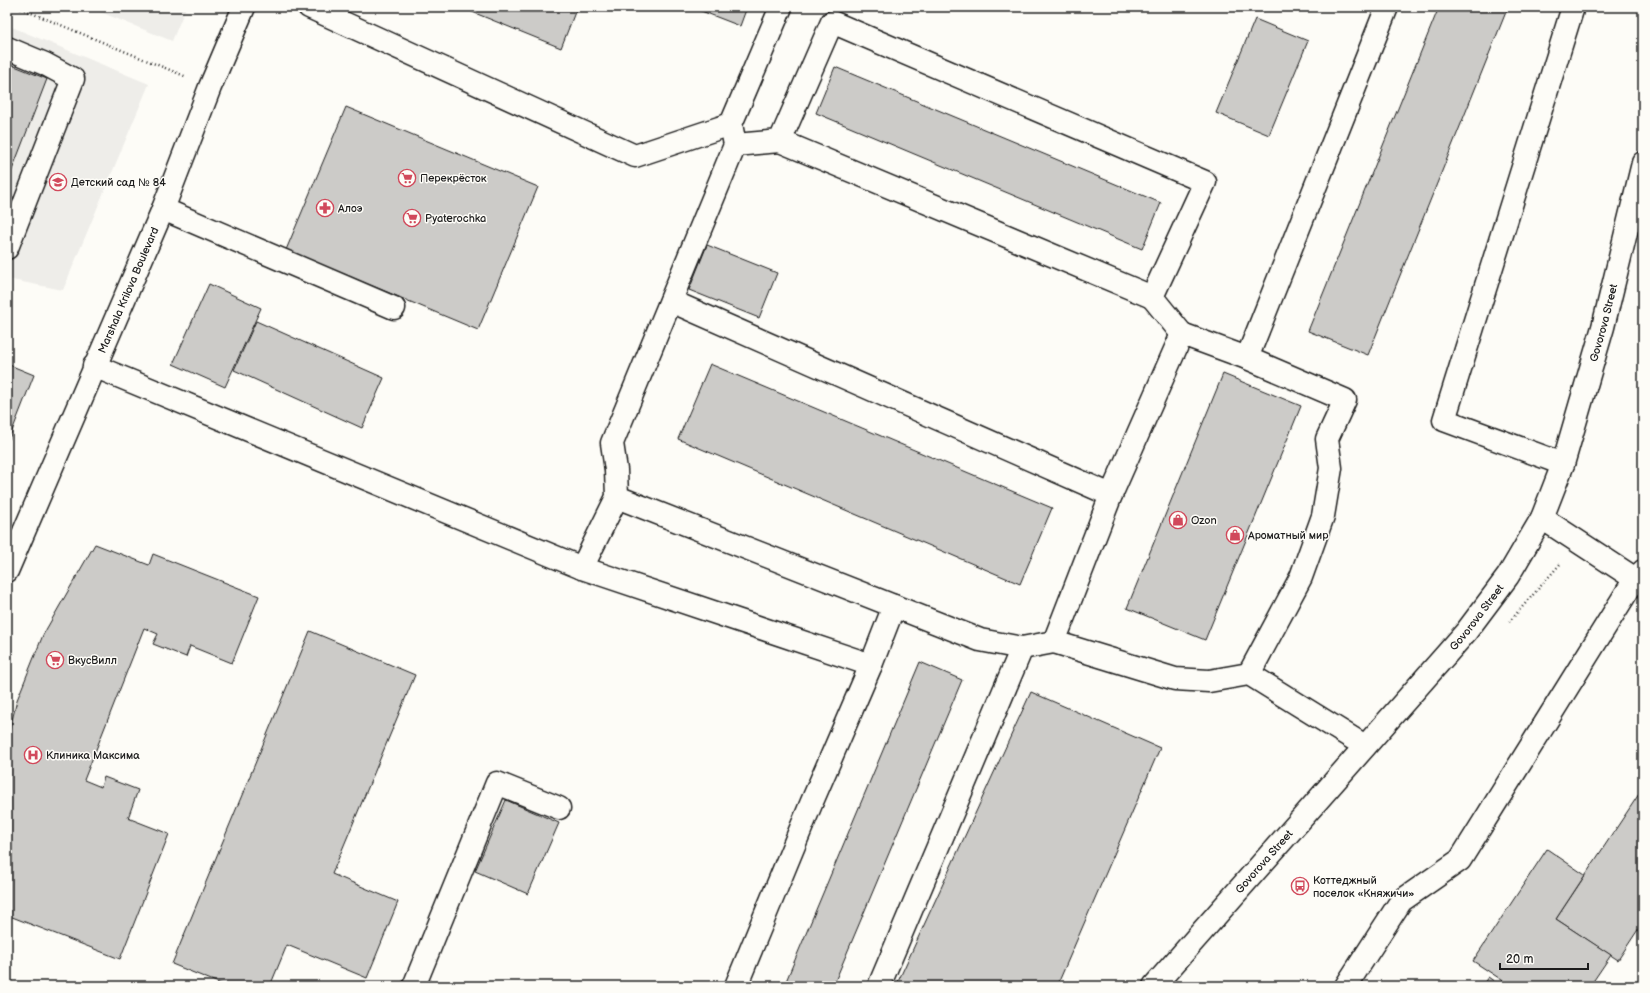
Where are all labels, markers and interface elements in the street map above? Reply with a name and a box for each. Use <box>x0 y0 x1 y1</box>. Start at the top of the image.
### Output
supermarket icon: Перекрёсток <box>397 168 417 188</box>
school or university icon: Детский сад № 84 <box>48 172 68 192</box>
place label: Перекрёсток <box>420 172 487 185</box>
place label: Детский сад № 84 <box>71 176 166 189</box>
pharmacy icon: Алоэ <box>315 198 335 218</box>
place label: Алоэ <box>337 202 363 215</box>
supermarket icon: Pyaterochka <box>402 208 422 228</box>
place label: Pyaterochka <box>425 212 486 225</box>
street label: Marshala Krilova Boulevard <box>95 225 161 355</box>
street label: Govorova Street <box>1587 282 1620 363</box>
shop icon: Ozon <box>1168 510 1188 530</box>
place label: Ozon <box>1191 514 1217 527</box>
shop icon: Ароматный мир <box>1225 525 1245 545</box>
place label: Ароматный мир <box>1247 529 1329 542</box>
street label: Govorova Street <box>1447 581 1507 653</box>
supermarket icon: ВкусВилл <box>45 650 65 670</box>
place label: ВкусВилл <box>68 654 117 667</box>
hospital icon: Клиника Максима <box>23 745 43 765</box>
place label: Клиника Максима <box>46 749 140 762</box>
street label: Govorova Street <box>1232 827 1296 896</box>
place label: Коттеджный поселок «Княжичи» <box>1313 874 1414 900</box>
bus stop icon: Коттеджный поселок «Княжичи» <box>1290 876 1310 896</box>
scale bar <box>1500 945 1588 971</box>
text: 20 m <box>1506 952 1533 967</box>

